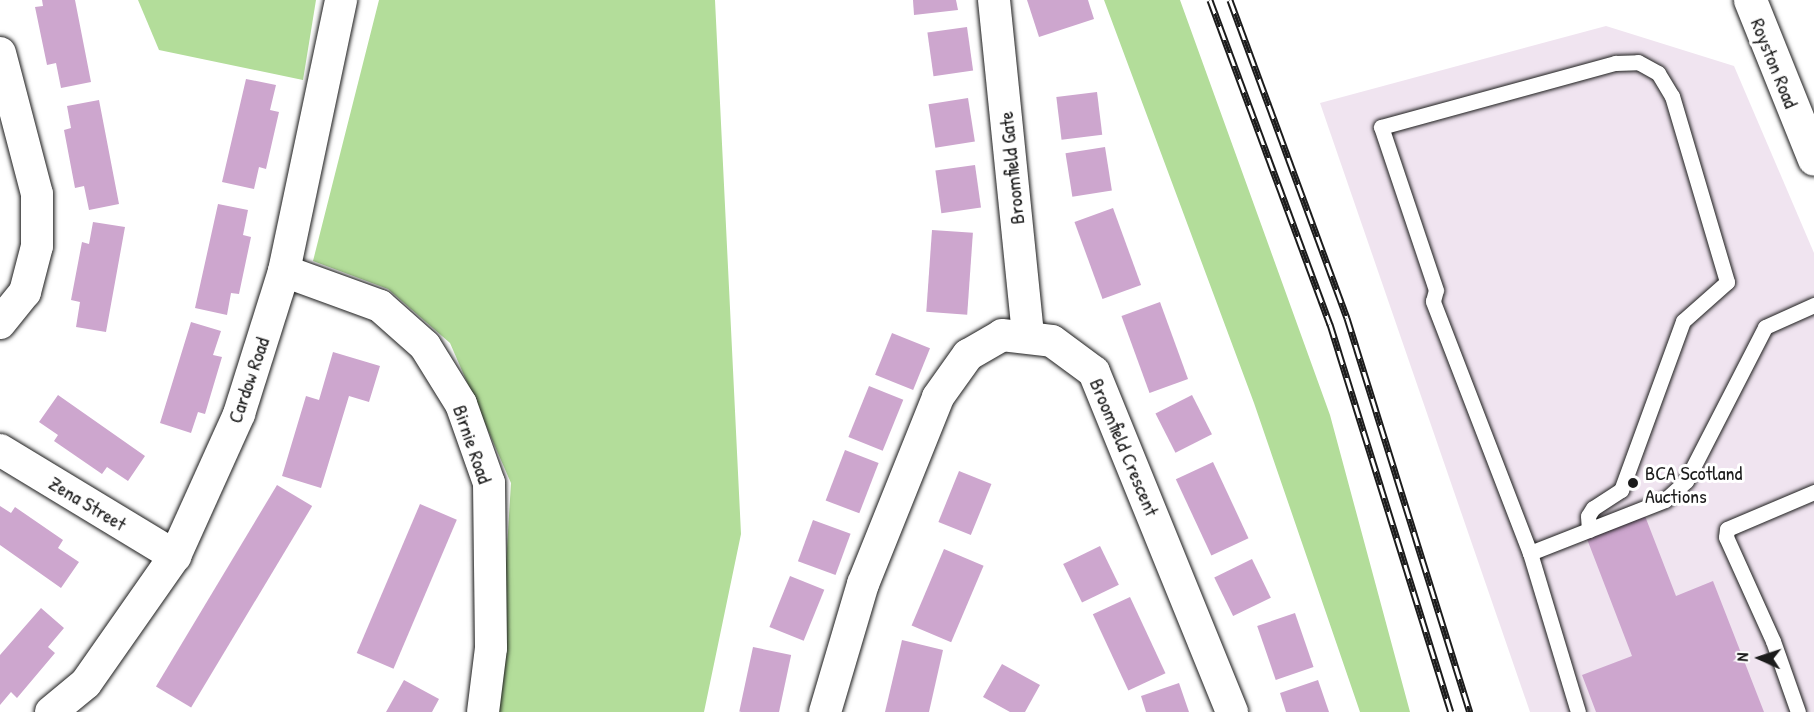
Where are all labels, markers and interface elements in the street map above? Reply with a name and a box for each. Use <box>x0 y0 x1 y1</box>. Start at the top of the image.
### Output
street label: Royston Road <box>1746 15 1804 111</box>
street label: Broomfield Gate <box>993 110 1029 226</box>
street label: Cardow Road <box>222 334 274 426</box>
street label: Broomfield Crescent <box>1085 375 1165 519</box>
street label: Birnie Road <box>448 402 498 486</box>
place label: BCA Scotland Auctions <box>1645 460 1742 507</box>
street label: Zena Street <box>45 471 131 535</box>
marker: BCA Scotland Auctions <box>1626 476 1640 490</box>
north arrow <box>1730 628 1790 688</box>
text: N <box>1731 652 1753 662</box>

